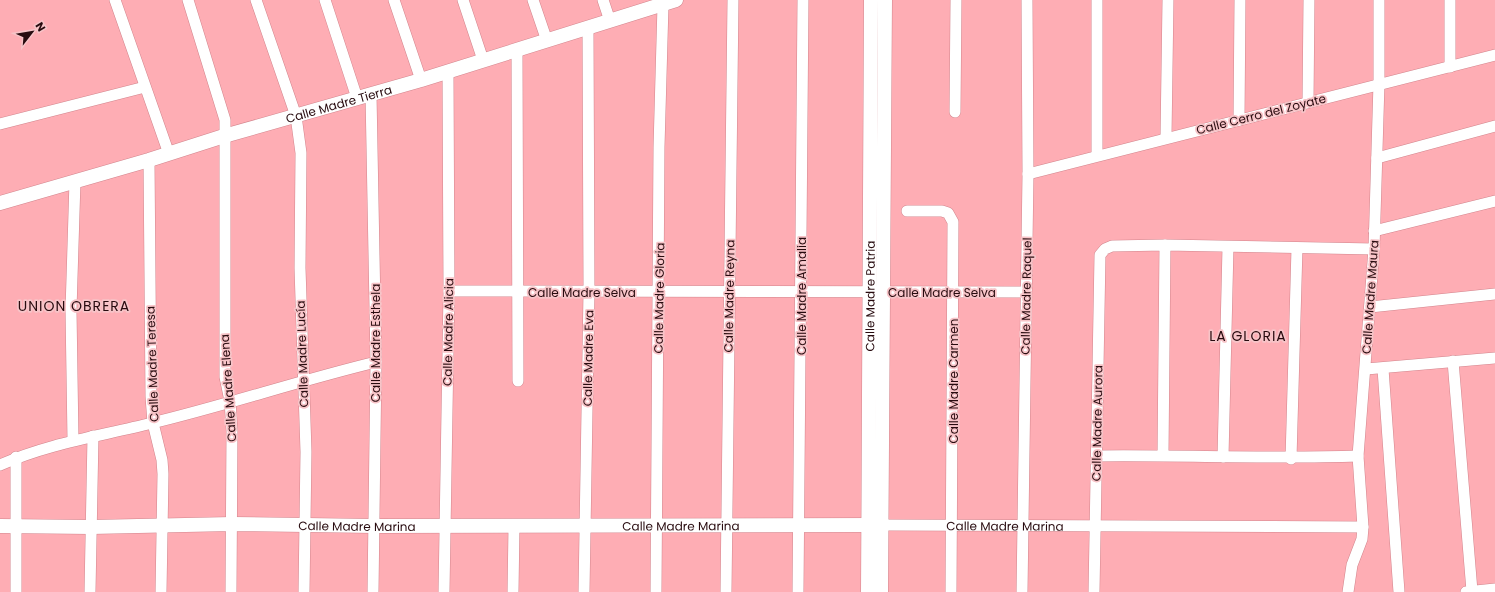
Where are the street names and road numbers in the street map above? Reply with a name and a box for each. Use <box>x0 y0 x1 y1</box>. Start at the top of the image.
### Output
street label: Calle Madre Tierra <box>284 80 394 127</box>
street label: Calle Cerro del Zoyate <box>1194 90 1328 138</box>
street label: Calle Madre Amalia <box>793 237 810 355</box>
street label: Calle Madre Raquel <box>1016 237 1036 355</box>
street label: Calle Madre Reyna <box>720 239 738 353</box>
street label: Calle Madre Maura <box>1358 239 1382 355</box>
street label: Calle Madre Patria <box>861 241 878 351</box>
street label: Calle Madre Gloria <box>650 242 668 354</box>
street label: Calle Madre Alicia <box>439 278 457 386</box>
street label: Calle Madre Esthela <box>367 284 384 402</box>
street label: Calle Madre Selva <box>528 284 636 301</box>
street label: Calle Madre Selva <box>888 284 996 301</box>
street label: Calle Madre Lucía <box>292 300 312 408</box>
street label: Calle Madre Teresa <box>141 306 163 422</box>
street label: Calle Madre Eva <box>579 310 597 406</box>
street label: Calle Madre Carmen <box>945 319 962 443</box>
street label: Calle Madre Elena <box>216 334 240 442</box>
street label: Calle Madre Aurora <box>1087 365 1107 481</box>
street label: Calle Madre Marina <box>298 516 416 535</box>
street label: Calle Madre Marina <box>622 517 740 534</box>
street label: Calle Madre Marina <box>946 517 1064 534</box>

